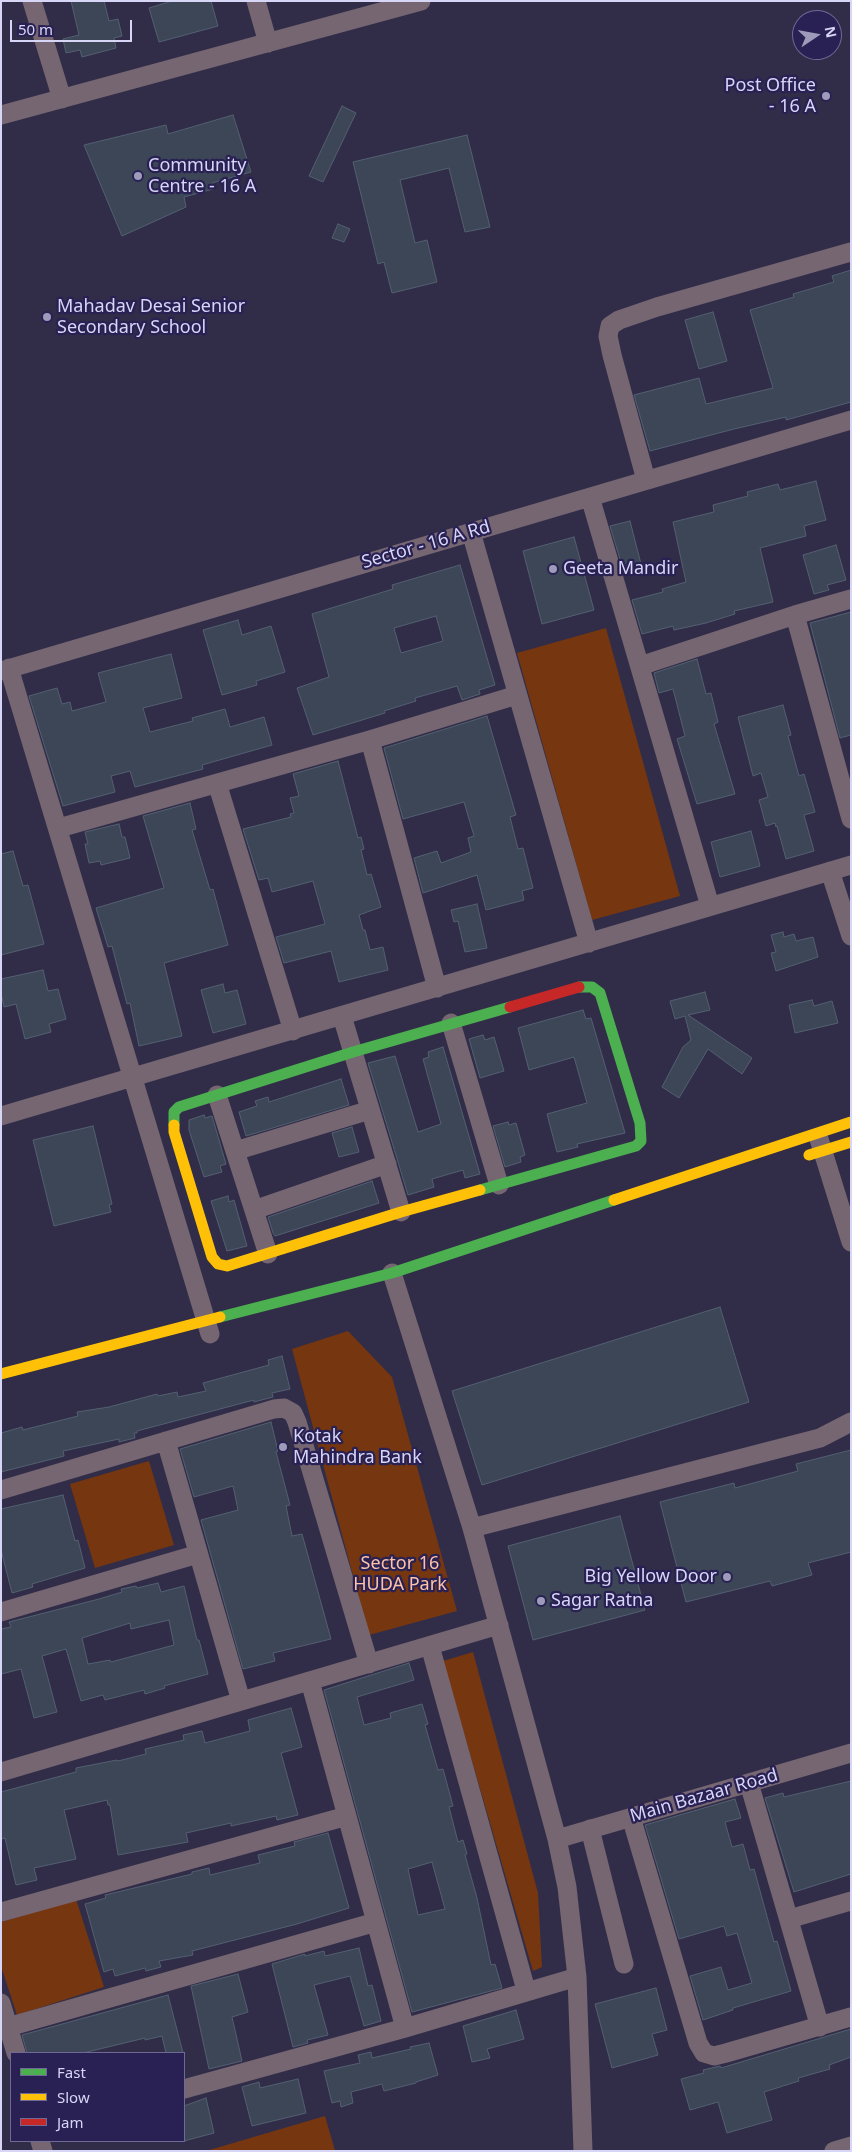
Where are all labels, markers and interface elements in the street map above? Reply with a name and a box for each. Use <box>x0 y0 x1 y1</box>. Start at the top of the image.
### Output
scale bar <box>12 10 135 42</box>
north arrow <box>792 10 842 60</box>
text: 50 m <box>18 19 53 39</box>
text: N <box>821 24 842 40</box>
place label: Post Office - 16 A <box>725 75 816 118</box>
marker: Post Office - 16 A <box>820 90 832 102</box>
place label: Community Centre - 16 A <box>148 155 256 198</box>
marker: Community Centre - 16 A <box>132 170 144 182</box>
place label: Mahadav Desai Senior Secondary School <box>57 296 245 338</box>
marker: Mahadav Desai Senior Secondary School <box>41 311 53 323</box>
street label: Sector - 16 A Rd <box>359 516 493 574</box>
place label: Geeta Mandir <box>563 558 678 580</box>
marker: Geeta Mandir <box>547 563 559 575</box>
place label: Kotak Mahindra Bank <box>293 1426 422 1468</box>
marker: Kotak Mahindra Bank <box>277 1441 289 1453</box>
park label: Sector 16 HUDA Park <box>353 1553 447 1596</box>
place label: Big Yellow Door <box>584 1566 717 1588</box>
marker: Big Yellow Door <box>721 1571 733 1583</box>
place label: Sagar Ratna <box>551 1590 653 1612</box>
marker: Sagar Ratna <box>535 1595 547 1607</box>
street label: Main Bazaar Road <box>628 1765 780 1827</box>
legend <box>10 2052 185 2142</box>
text: Fast <box>57 2062 86 2082</box>
text: Slow <box>57 2087 90 2107</box>
text: Jam <box>57 2112 84 2132</box>

